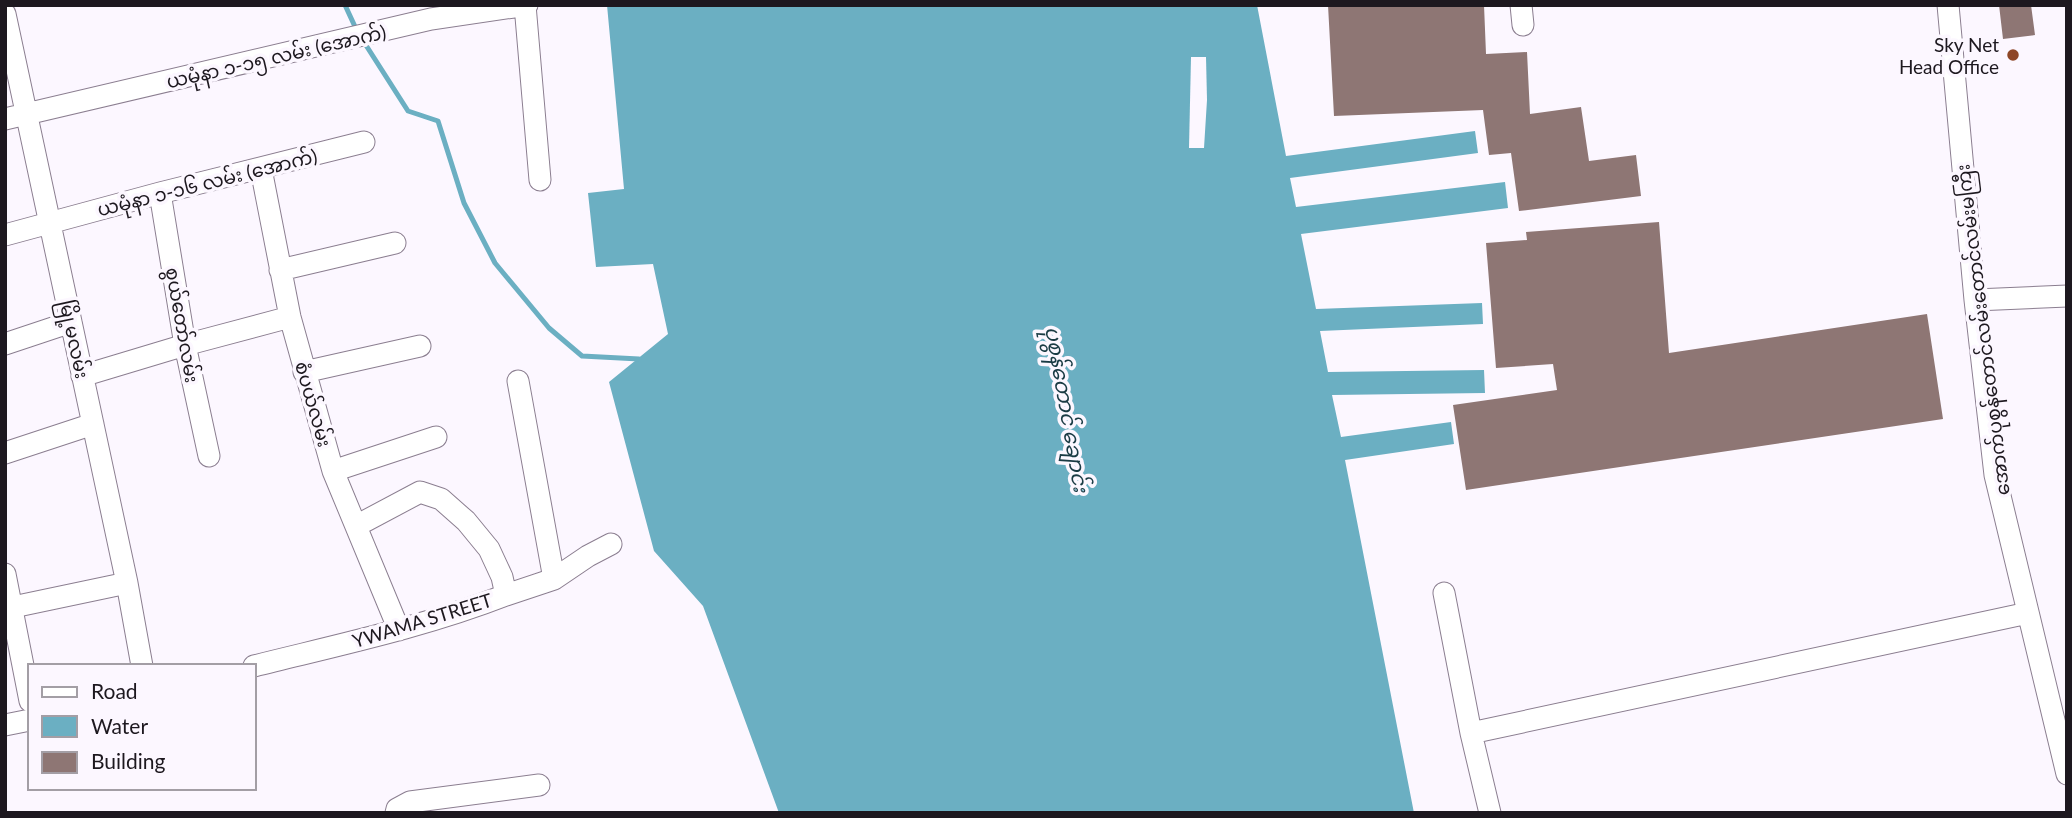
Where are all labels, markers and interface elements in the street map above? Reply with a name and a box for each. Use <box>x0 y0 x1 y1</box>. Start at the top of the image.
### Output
street label: ယမုံနာ ၁-၁၅ လမ်း (အောက်) <box>163 18 389 98</box>
place label: Sky Net Head Office <box>1899 33 1999 78</box>
marker: Sky Net Head Office <box>2005 47 2021 63</box>
street label: ယမုံနာ ၁-၁၆ လမ်း (အောက်) <box>94 142 321 226</box>
street label: အောက်ပုစွန်တောင်လမ်းတောင်လမ်းမကြီး <box>1948 162 2020 497</box>
street label: စွယ်တော်လမ်း <box>157 265 206 385</box>
street label: မြို့မလမ်း <box>51 297 96 381</box>
water label: ပုစွန်တောင် ချောင်း <box>1035 324 1096 497</box>
street label: စံပယ်လမ်း <box>291 358 339 449</box>
street label: YWAMA STREET <box>349 588 495 652</box>
legend <box>28 664 256 790</box>
text: Road <box>91 678 138 703</box>
text: Water <box>91 713 148 738</box>
text: Building <box>91 748 166 773</box>

